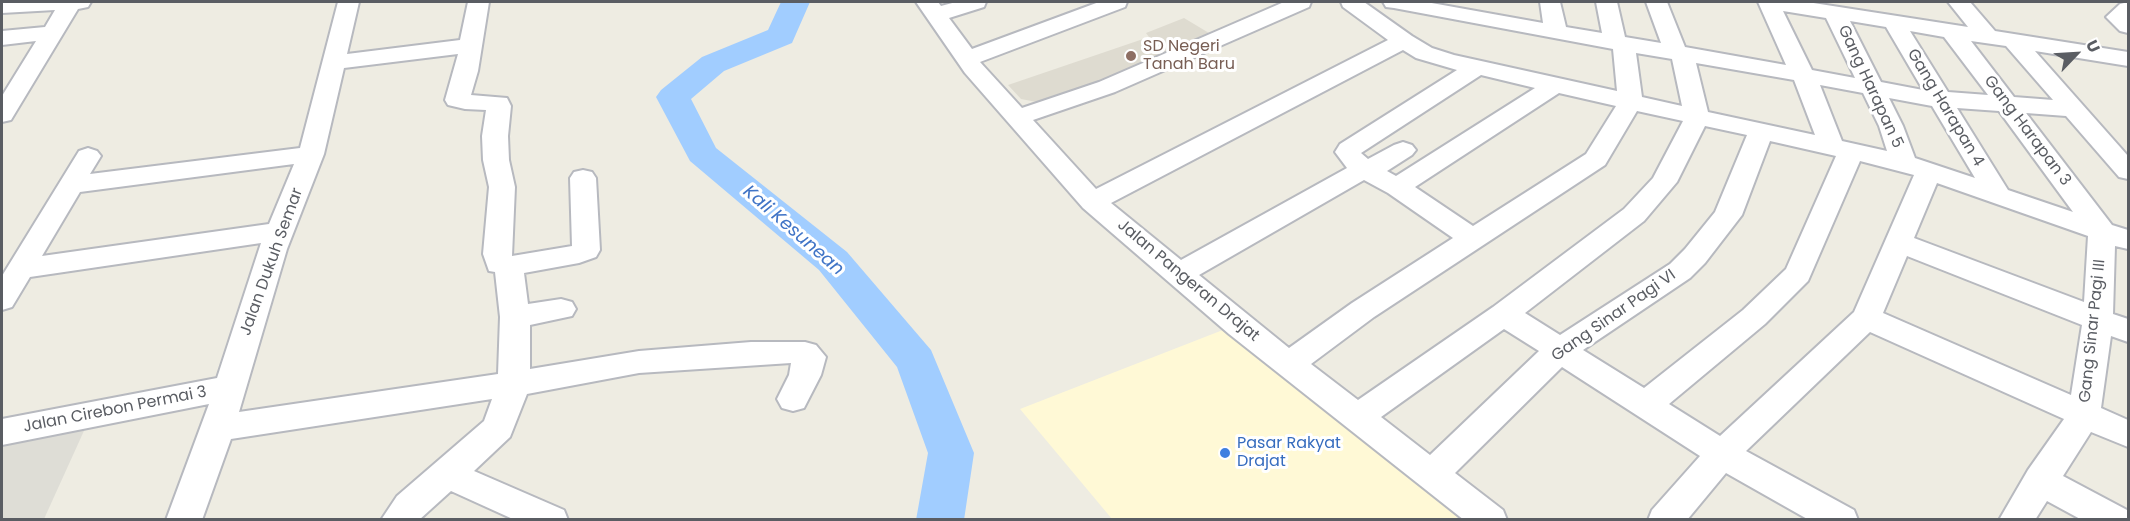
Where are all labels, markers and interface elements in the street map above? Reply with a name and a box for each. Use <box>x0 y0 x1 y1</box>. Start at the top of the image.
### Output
street label: Gang Harapan 5 <box>1833 22 1907 152</box>
north arrow <box>2046 24 2106 84</box>
text: U <box>2080 36 2106 56</box>
place label: SD Negeri Tanah Baru <box>1143 37 1235 75</box>
street label: Gang Harapan 4 <box>1902 46 1988 170</box>
marker: SD Negeri Tanah Baru <box>1124 49 1138 63</box>
street label: Gang Harapan 3 <box>1979 72 2075 190</box>
water label: Kali Kesunean <box>738 181 848 281</box>
street label: Jalan Dukuh Semar <box>236 186 308 338</box>
street label: Jalan Pangeran Drajat <box>1113 216 1263 346</box>
street label: Gang Sinar Pagi III <box>2076 258 2110 404</box>
street label: Gang Sinar Pagi VI <box>1548 266 1680 366</box>
street label: Jalan Cirebon Permai 3 <box>22 383 208 437</box>
place label: Pasar Rakyat Drajat <box>1237 434 1341 472</box>
marker: Pasar Rakyat Drajat <box>1218 446 1232 460</box>

